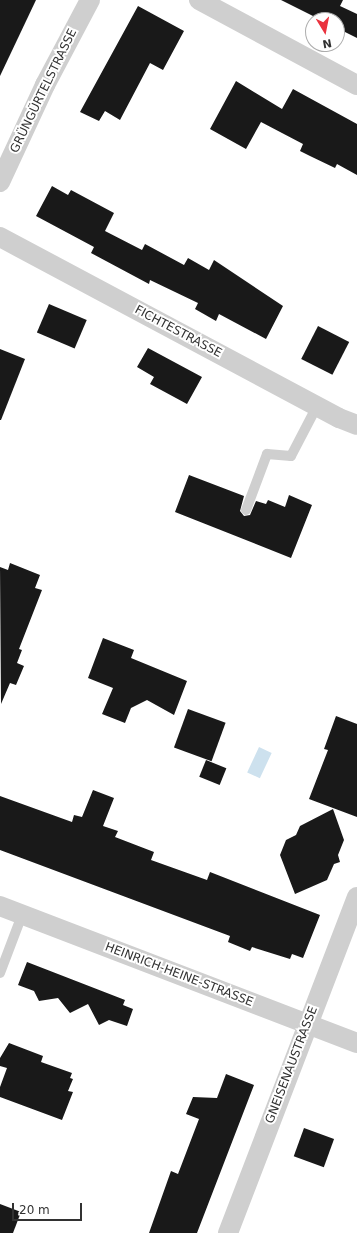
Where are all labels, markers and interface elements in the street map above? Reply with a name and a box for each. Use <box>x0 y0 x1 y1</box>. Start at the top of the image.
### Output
north arrow <box>305 12 345 52</box>
street label: GRÜNGÜRTELSTRASSE <box>8 27 80 155</box>
text: N <box>321 36 333 51</box>
street label: FICHTESTRASSE <box>132 303 224 361</box>
street label: HEINRICH-HEINE-STRASSE <box>103 940 255 1010</box>
street label: GNEISENAUSTRASSE <box>263 1004 321 1126</box>
scale bar <box>14 1195 84 1221</box>
text: 20 m <box>19 1203 50 1217</box>

